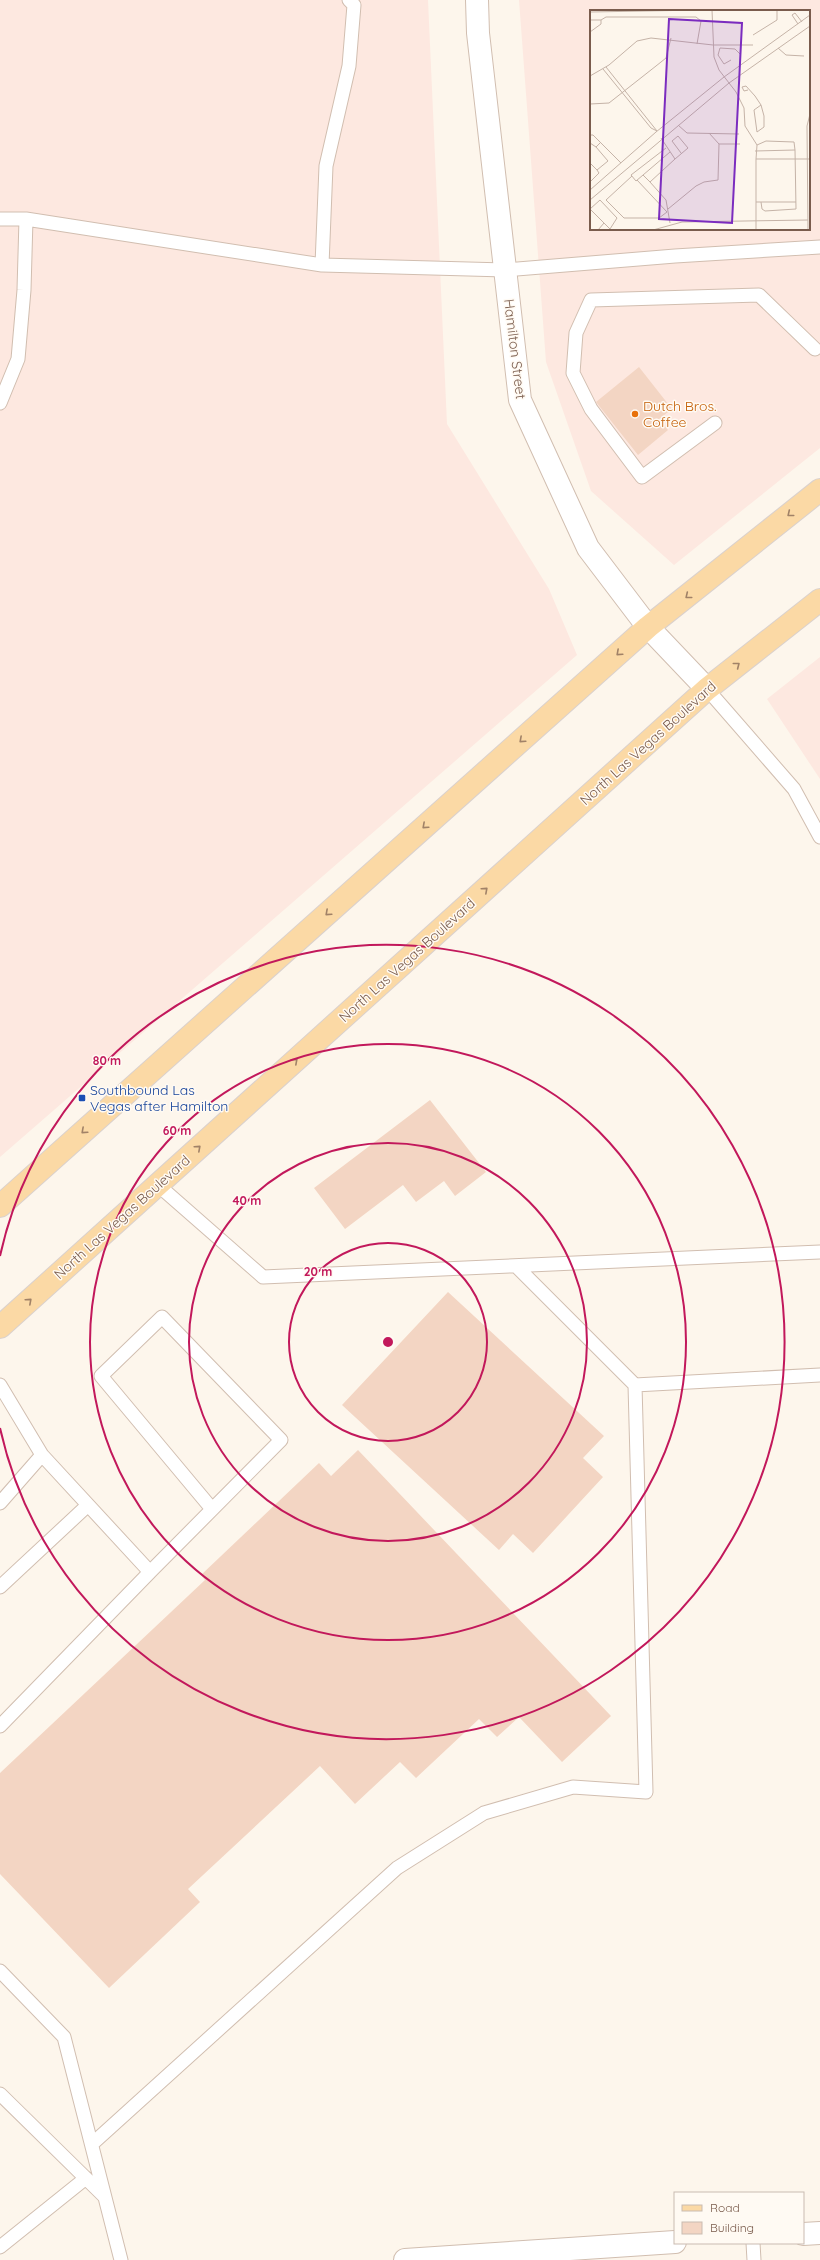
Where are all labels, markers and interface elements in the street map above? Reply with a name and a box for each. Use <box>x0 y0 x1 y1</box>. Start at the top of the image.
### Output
inset map <box>590 10 810 230</box>
street label: Hamilton Street <box>500 298 530 400</box>
place label: Dutch Bros. Coffee <box>643 397 717 431</box>
marker: Dutch Bros. Coffee <box>630 409 640 419</box>
one-way arrow <box>787 510 794 517</box>
one-way arrow <box>686 591 693 598</box>
one-way arrow <box>617 649 624 656</box>
one-way arrow <box>733 663 740 670</box>
street label: North Las Vegas Boulevard <box>576 677 720 809</box>
one-way arrow <box>520 735 527 742</box>
one-way arrow <box>423 822 430 829</box>
one-way arrow <box>480 887 488 894</box>
street label: North Las Vegas Boulevard <box>335 894 479 1026</box>
one-way arrow <box>326 908 333 915</box>
text: 80 m <box>93 1053 121 1068</box>
one-way arrow <box>290 1059 297 1066</box>
place label: Southbound Las Vegas after Hamilton <box>90 1081 228 1115</box>
marker: Southbound Las Vegas after Hamilton <box>77 1093 87 1103</box>
text: 60 m <box>163 1123 191 1138</box>
one-way arrow <box>81 1126 89 1133</box>
one-way arrow <box>193 1146 201 1153</box>
street label: North Las Vegas Boulevard <box>50 1151 194 1283</box>
text: 40 m <box>233 1193 261 1208</box>
text: 20 m <box>304 1264 332 1279</box>
one-way arrow <box>24 1298 32 1306</box>
centre of rings <box>381 1335 395 1349</box>
legend <box>674 2192 804 2244</box>
text: Road <box>710 2200 740 2215</box>
text: Building <box>710 2220 754 2235</box>

